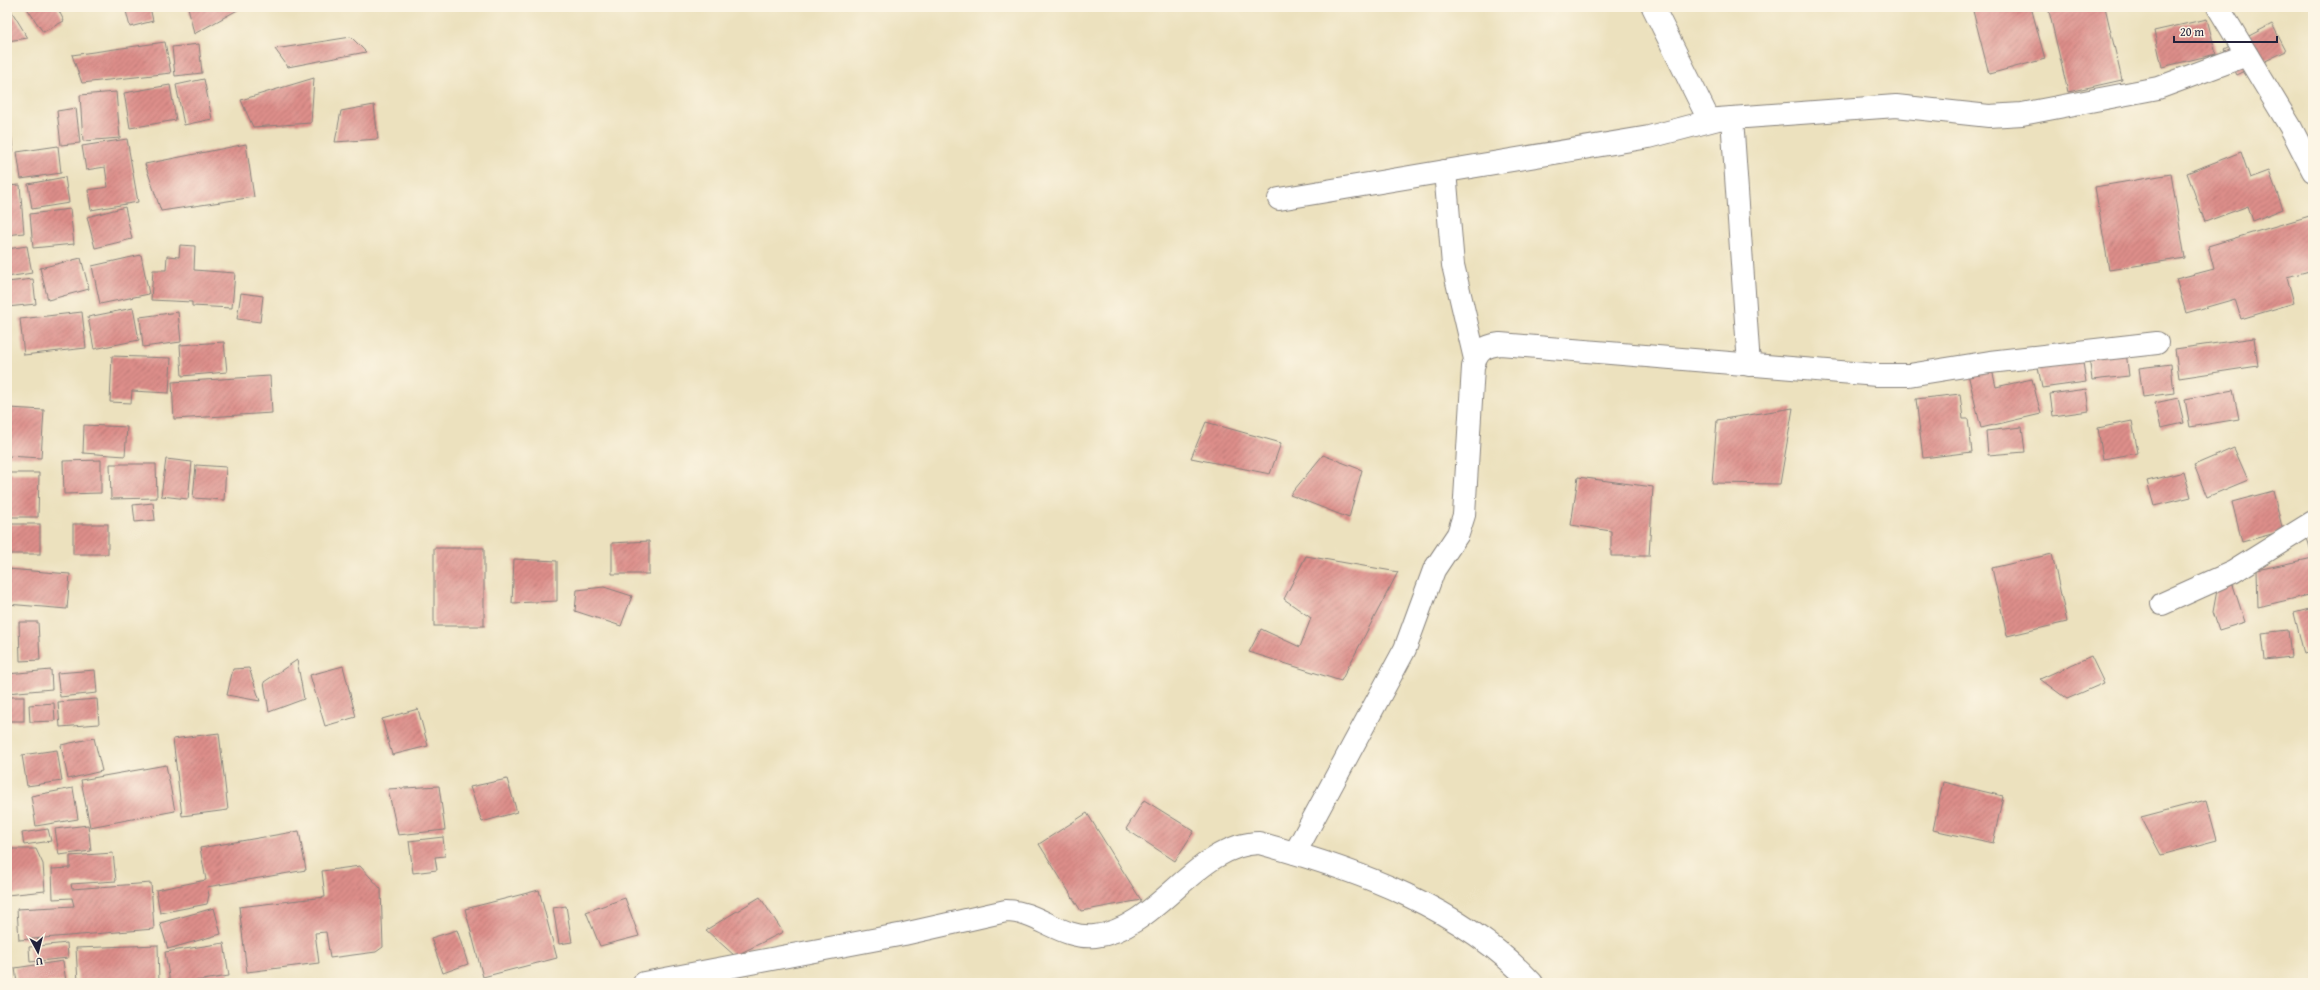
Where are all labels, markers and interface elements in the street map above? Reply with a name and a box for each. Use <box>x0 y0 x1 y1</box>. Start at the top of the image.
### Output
scale bar <box>2174 18 2277 44</box>
text: 20 m <box>2180 23 2204 40</box>
north arrow <box>18 932 58 972</box>
text: U <box>34 954 44 970</box>

